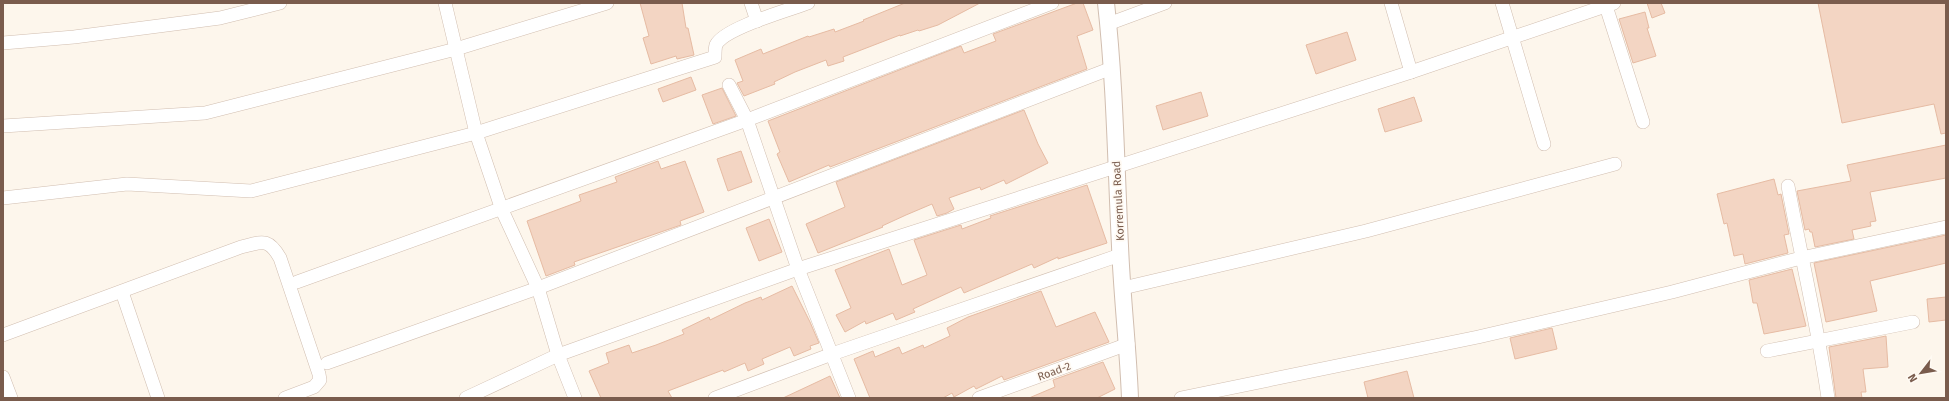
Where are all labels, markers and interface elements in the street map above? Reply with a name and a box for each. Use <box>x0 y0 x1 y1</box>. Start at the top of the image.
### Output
street label: Korremula Road <box>1110 161 1127 241</box>
north arrow <box>1901 353 1941 393</box>
street label: Road-2 <box>1036 359 1073 383</box>
text: N <box>1905 371 1920 384</box>

